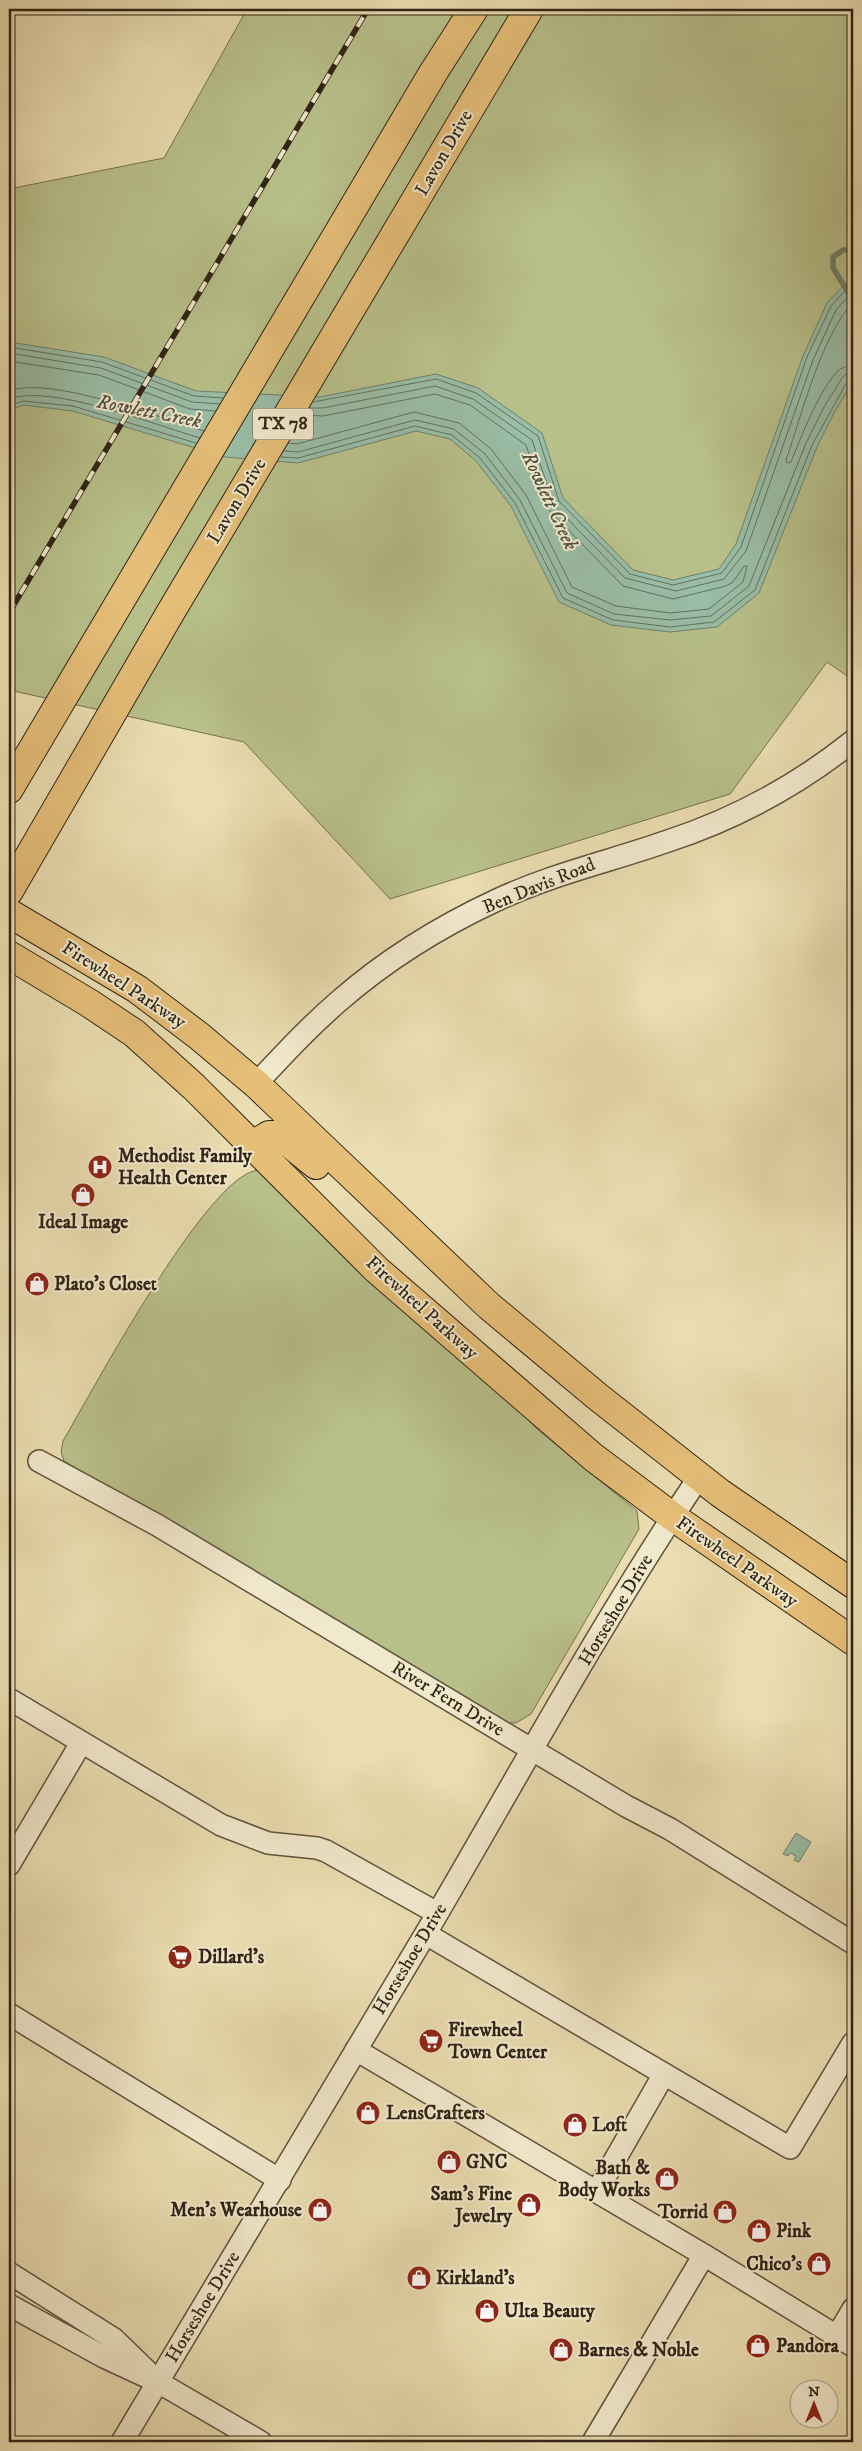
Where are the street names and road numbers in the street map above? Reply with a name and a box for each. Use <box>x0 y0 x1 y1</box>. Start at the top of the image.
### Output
street label: Lavon Drive <box>410 106 478 200</box>
road number: TX 78 <box>253 408 313 439</box>
street label: Lavon Drive <box>203 454 272 548</box>
street label: Ben Davis Road <box>479 853 599 919</box>
street label: Firewheel Parkway <box>58 936 191 1034</box>
street label: Firewheel Parkway <box>361 1251 484 1365</box>
street label: Firewheel Parkway <box>672 1511 803 1613</box>
street label: Horseshoe Drive <box>574 1550 658 1670</box>
street label: River Fern Drive <box>388 1656 509 1742</box>
street label: Horseshoe Drive <box>368 1899 452 2019</box>
street label: Horseshoe Drive <box>161 2247 245 2367</box>

